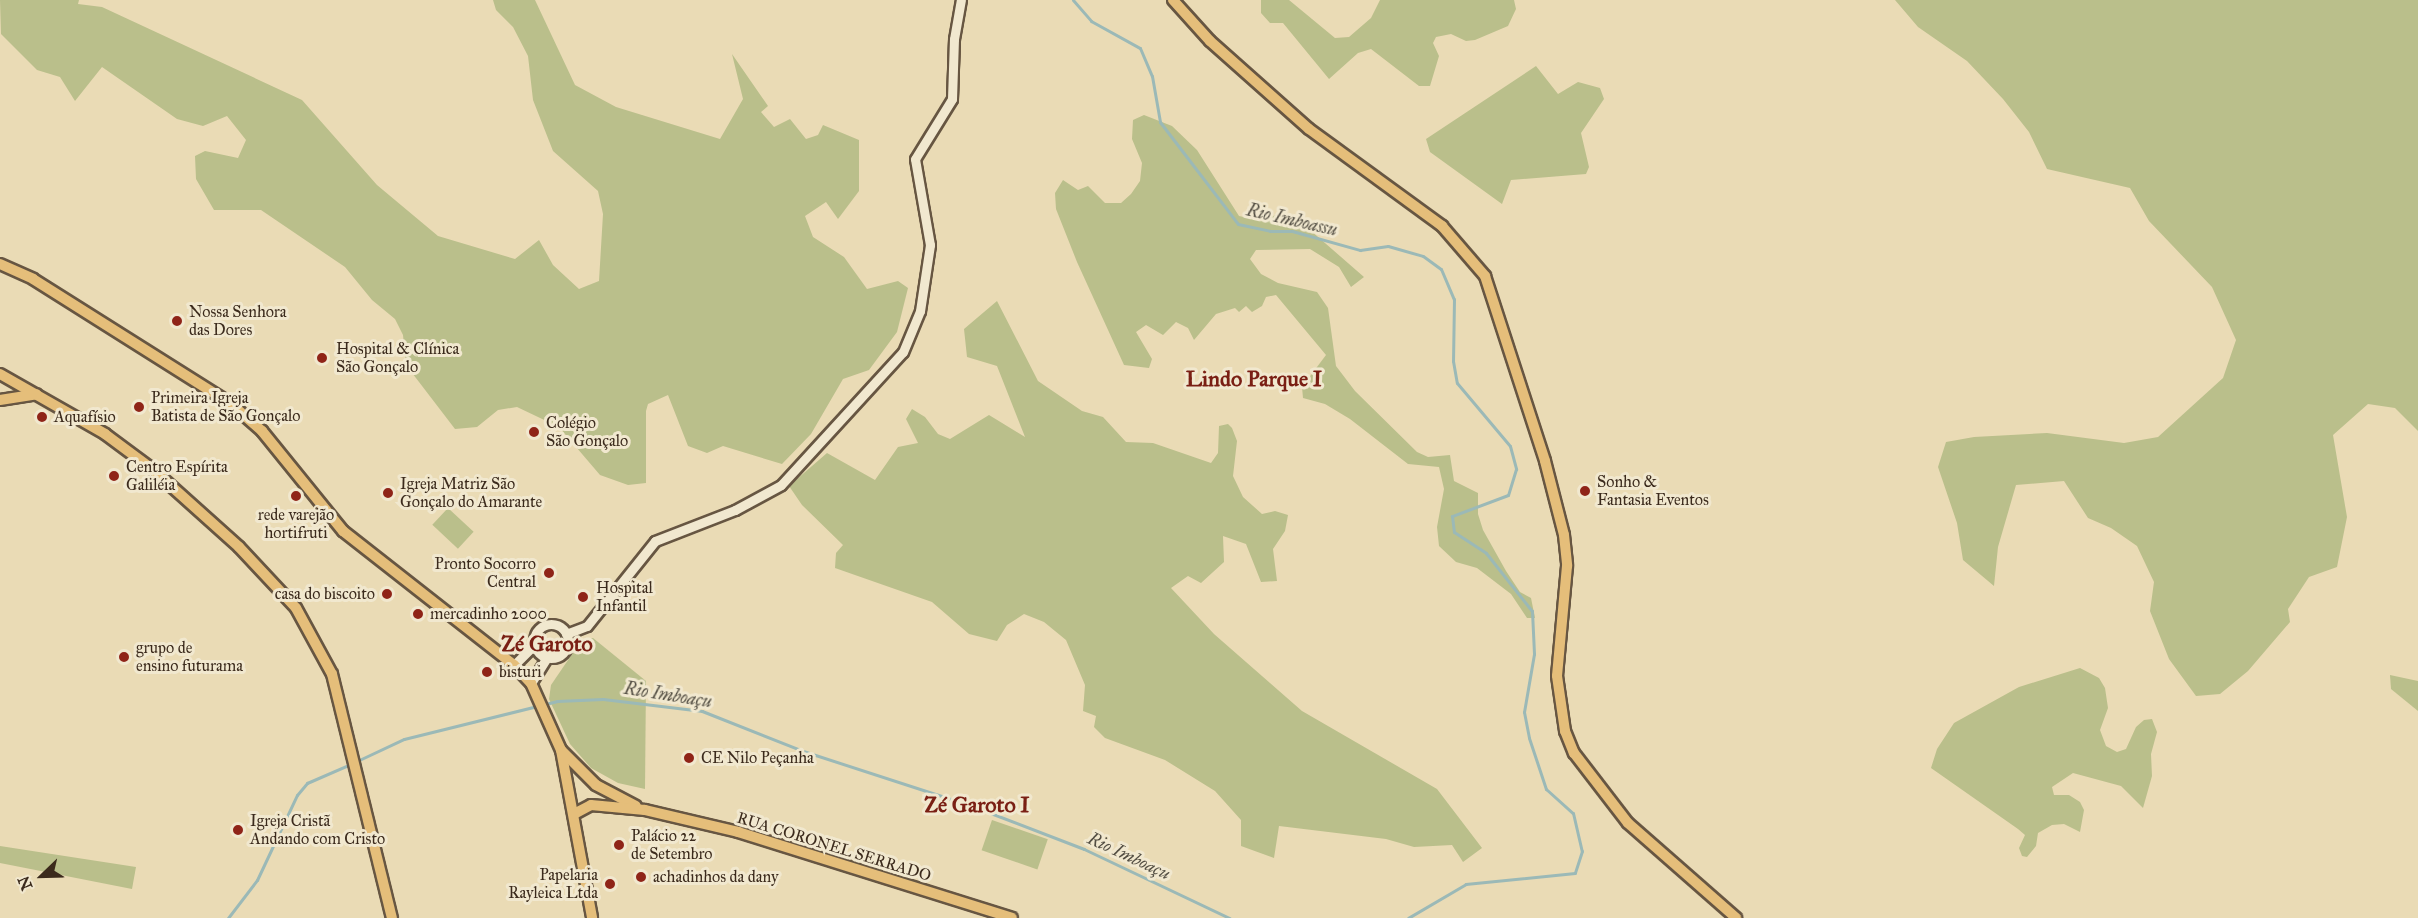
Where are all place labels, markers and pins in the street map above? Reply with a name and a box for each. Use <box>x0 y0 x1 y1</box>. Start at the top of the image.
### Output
place label: Nossa Senhora das Dores <box>189 302 287 340</box>
marker: Nossa Senhora das Dores <box>170 314 184 328</box>
place label: Hospital & Clínica São Gonçalo <box>336 339 459 377</box>
marker: Hospital & Clínica São Gonçalo <box>313 349 331 367</box>
place label: Primeira Igreja Batista de São Gonçalo <box>151 388 300 426</box>
marker: Primeira Igreja Batista de São Gonçalo <box>132 400 146 414</box>
place label: Aquafísio <box>54 407 116 427</box>
marker: Aquafísio <box>35 410 49 424</box>
place label: Colégio São Gonçalo <box>546 413 628 451</box>
marker: Colégio São Gonçalo <box>527 425 541 439</box>
place label: Centro Espírita Galiléia <box>126 457 228 495</box>
marker: Centro Espírita Galiléia <box>107 469 121 483</box>
place label: Sonho & Fantasia Eventos <box>1597 472 1709 510</box>
place label: Igreja Matriz São Gonçalo do Amarante <box>400 474 542 512</box>
marker: Sonho & Fantasia Eventos <box>1578 484 1592 498</box>
marker: Igreja Matriz São Gonçalo do Amarante <box>381 486 395 500</box>
marker: rede varejão hortifruti <box>289 489 303 503</box>
place label: rede varejão hortifruti <box>258 505 334 543</box>
place label: Pronto Socorro Central <box>435 554 536 592</box>
marker: Pronto Socorro Central <box>540 564 558 582</box>
place label: Hospital Infantil <box>596 578 653 616</box>
place label: casa do biscoito <box>275 584 375 604</box>
marker: casa do biscoito <box>380 587 394 601</box>
marker: Hospital Infantil <box>574 588 592 606</box>
place label: mercadinho 2000 <box>430 604 547 624</box>
marker: mercadinho 2000 <box>411 607 425 621</box>
place label: grupo de ensino futurama <box>136 638 243 676</box>
marker: grupo de ensino futurama <box>117 650 131 664</box>
place label: bisturi <box>499 662 542 682</box>
marker: bisturi <box>480 665 494 679</box>
place label: CE Nilo Peçanha <box>701 748 814 768</box>
marker: CE Nilo Peçanha <box>682 751 696 765</box>
place label: Igreja Cristã Andando com Cristo <box>250 811 385 849</box>
marker: Igreja Cristã Andando com Cristo <box>231 823 245 837</box>
place label: Palácio 22 de Setembro <box>631 826 713 864</box>
marker: Palácio 22 de Setembro <box>612 838 626 852</box>
place label: Papelaria Rayleica Ltda <box>508 865 598 903</box>
place label: achadinhos da dany <box>653 867 778 887</box>
marker: achadinhos da dany <box>634 870 648 884</box>
marker: Papelaria Rayleica Ltda <box>603 877 617 891</box>

